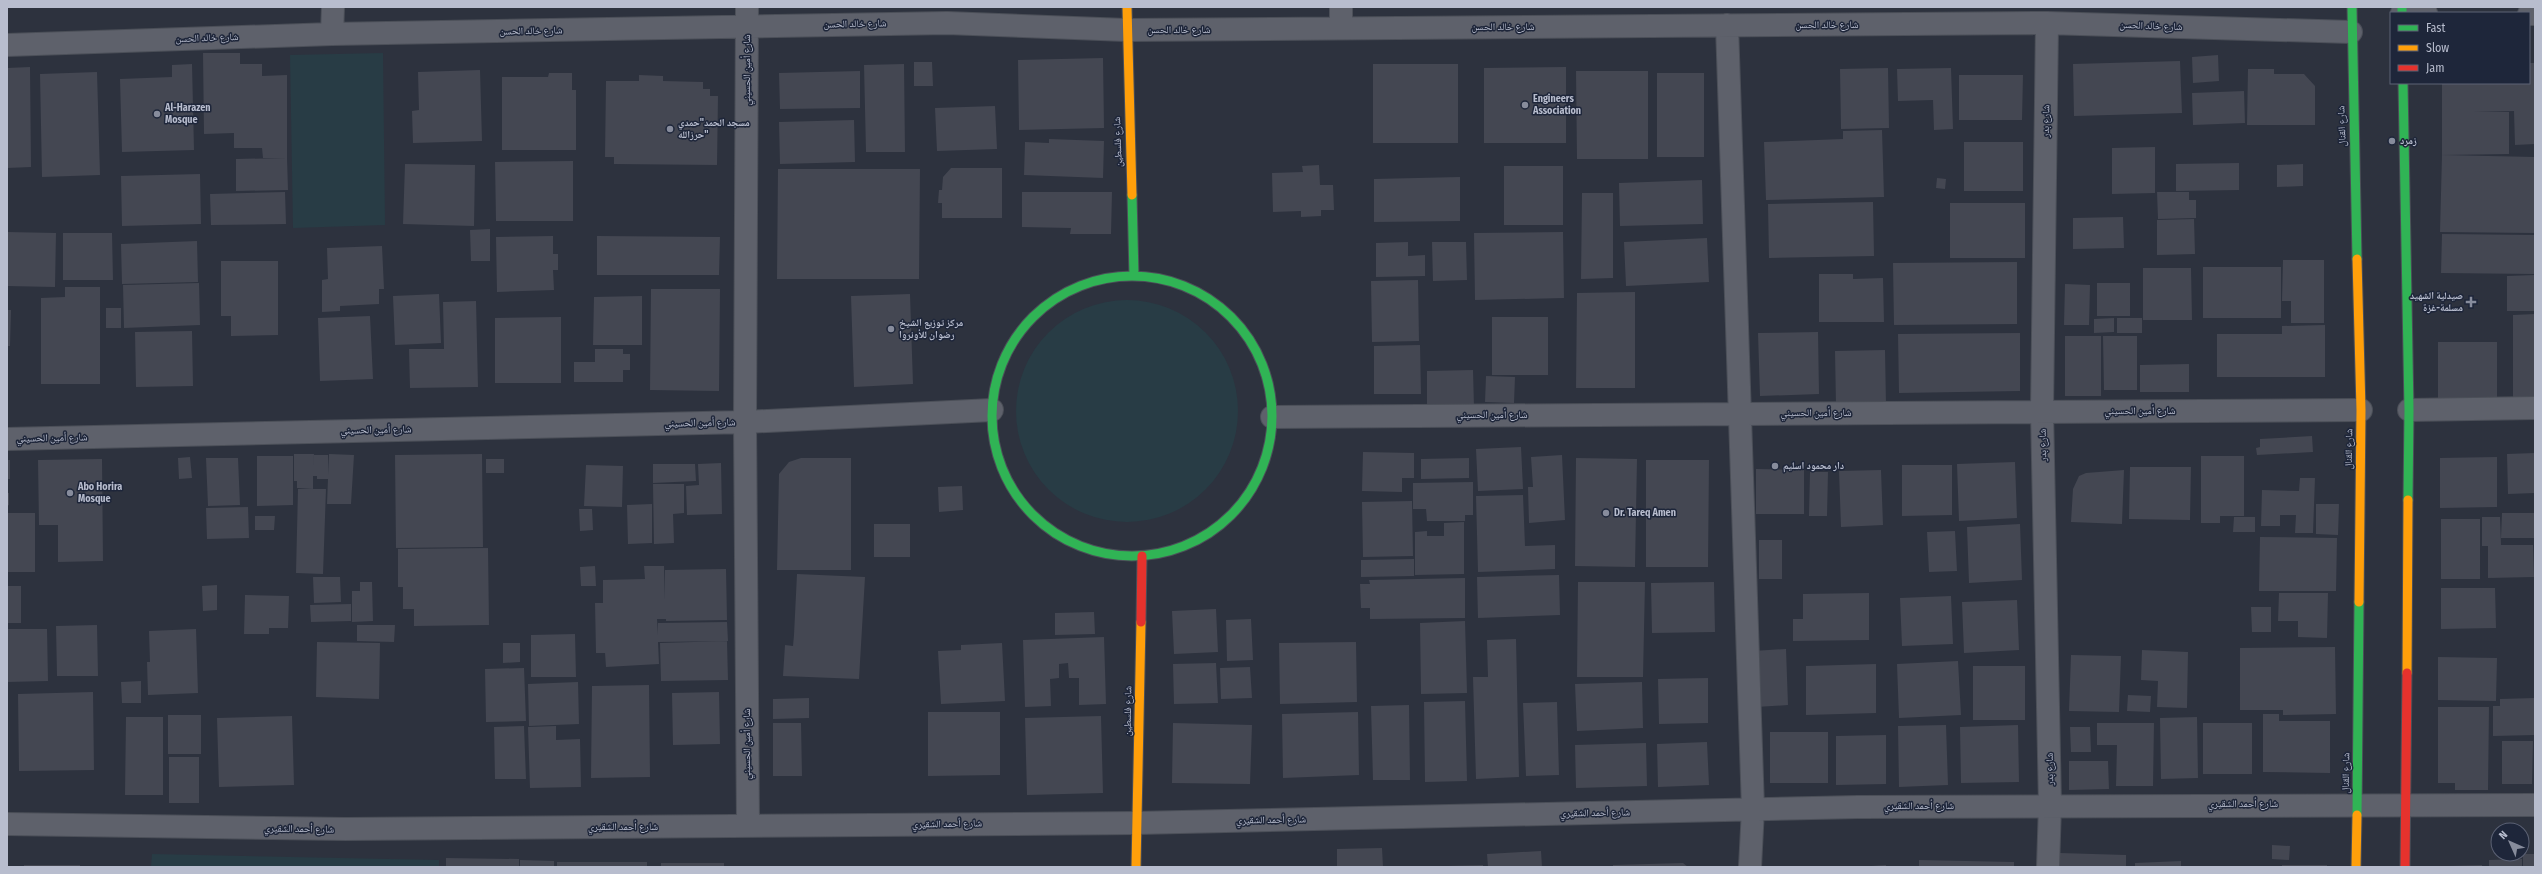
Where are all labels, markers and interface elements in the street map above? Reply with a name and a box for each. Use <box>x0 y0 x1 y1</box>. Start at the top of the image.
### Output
legend <box>2390 12 2530 84</box>
street label: شارع خالد الحسن <box>823 17 887 31</box>
street label: شارع خالد الحسن <box>1795 19 1859 31</box>
street label: شارع خالد الحسن <box>2119 19 2183 33</box>
street label: شارع خالد الحسن <box>1471 21 1535 33</box>
text: Fast <box>2426 21 2445 35</box>
street label: شارع خالد الحسن <box>499 24 563 38</box>
street label: شارع خالد الحسن <box>1147 24 1211 36</box>
street label: شارع خالد الحسن <box>175 31 239 45</box>
street label: شارع أمين الحسيني <box>740 34 755 106</box>
text: Slow <box>2426 41 2449 55</box>
text: Jam <box>2426 61 2444 75</box>
place label: Engineers Association <box>1532 93 1581 117</box>
marker: Engineers Association <box>1520 100 1530 110</box>
place label: Al-Harazen Mosque <box>164 102 211 126</box>
street label: شارع بدر <box>2040 104 2052 138</box>
street label: شارع القنال <box>2335 105 2349 147</box>
marker: Al-Harazen Mosque <box>152 109 162 119</box>
street label: شارع فلسطين <box>1111 116 1125 167</box>
place label: مسجد الحمد"حمدي حرزالله" <box>678 117 750 141</box>
marker: مسجد الحمد"حمدي حرزالله" <box>665 124 675 134</box>
place label: زمرد <box>2400 135 2417 147</box>
marker: زمرد <box>2387 136 2397 146</box>
place label: صيدلية الشهيد مسلمة-غزة <box>2410 290 2463 314</box>
marker: صيدلية الشهيد مسلمة-غزة <box>2466 297 2476 307</box>
place label: مركز توزيع الشيخ رضوان للأونروا <box>899 317 964 341</box>
marker: مركز توزيع الشيخ رضوان للأونروا <box>886 324 896 334</box>
street label: شارع أمين الحسيني <box>2104 404 2176 419</box>
street label: شارع أمين الحسيني <box>1780 406 1852 421</box>
street label: شارع أمين الحسيني <box>1456 408 1528 423</box>
street label: شارع أمين الحسيني <box>664 416 736 431</box>
street label: شارع أمين الحسيني <box>340 423 412 438</box>
street label: شارع بدر <box>2037 428 2049 462</box>
street label: شارع القنال <box>2343 428 2355 470</box>
street label: شارع أمين الحسيني <box>16 431 88 446</box>
place label: دار محمود اسليم <box>1783 460 1844 473</box>
marker: دار محمود اسليم <box>1770 461 1780 471</box>
place label: Abo Horira Mosque <box>77 481 122 505</box>
marker: Abo Horira Mosque <box>65 488 75 498</box>
place label: Dr. Tareq Amen <box>1614 507 1676 519</box>
marker: Dr. Tareq Amen <box>1601 508 1611 518</box>
street label: شارع فلسطين <box>1122 685 1134 736</box>
street label: شارع أمين الحسيني <box>740 708 755 780</box>
street label: شارع بدر <box>2044 752 2056 786</box>
street label: شارع القنال <box>2340 752 2352 794</box>
street label: شارع أحمد الشقيري <box>2208 797 2278 812</box>
street label: شارع أحمد الشقيري <box>1884 799 1954 814</box>
street label: شارع أحمد الشقيري <box>1560 806 1631 821</box>
street label: شارع أحمد الشقيري <box>1236 813 1307 828</box>
street label: شارع أحمد الشقيري <box>912 817 983 832</box>
street label: شارع أحمد الشقيري <box>588 820 658 835</box>
street label: شارع أحمد الشقيري <box>264 822 335 837</box>
north arrow <box>2490 822 2530 862</box>
text: N <box>2496 828 2510 842</box>

